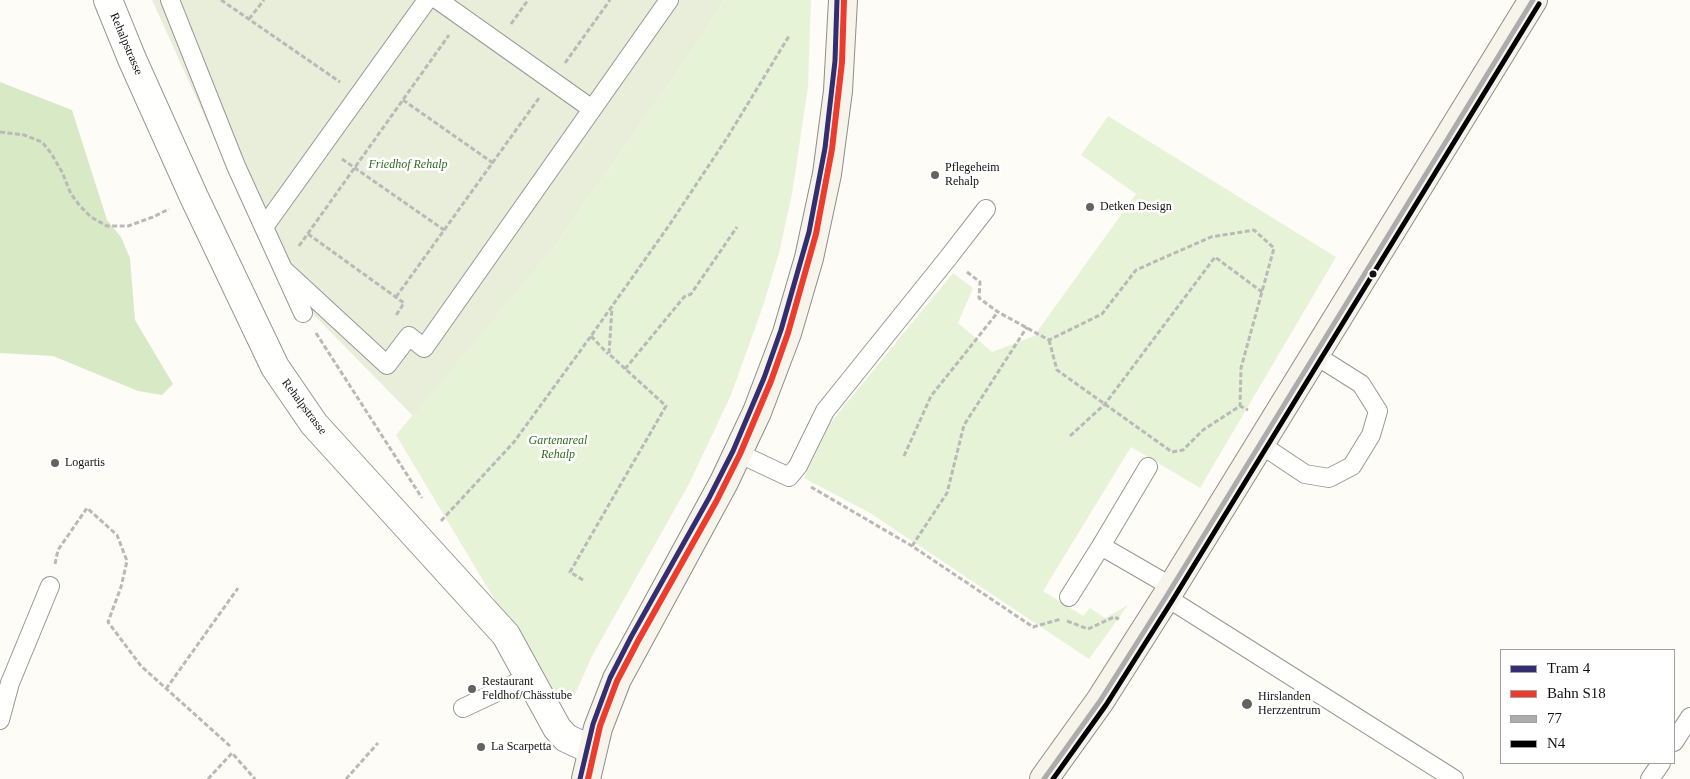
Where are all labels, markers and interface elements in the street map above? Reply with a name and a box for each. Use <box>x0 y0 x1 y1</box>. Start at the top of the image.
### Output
street label: Rehalpstrasse <box>106 11 146 77</box>
park label: Friedhof Rehalp <box>369 158 447 172</box>
place label: Pflegeheim Rehalp <box>945 161 1000 189</box>
marker: Pflegeheim Rehalp <box>929 169 941 181</box>
place label: Detken Design <box>1100 200 1172 214</box>
marker: Detken Design <box>1084 201 1096 213</box>
unlabelled marker <box>1368 269 1378 279</box>
street label: Rehalpstrasse <box>278 376 330 438</box>
park label: Gartenareal Rehalp <box>529 434 587 462</box>
place label: Logartis <box>65 456 105 470</box>
marker: Logartis <box>49 457 61 469</box>
legend <box>1500 649 1675 764</box>
text: Tram 4 <box>1547 660 1590 676</box>
place label: Restaurant Feldhof/Chässtube <box>482 675 572 703</box>
marker: Restaurant Feldhof/Chässtube <box>466 683 478 695</box>
text: Bahn S18 <box>1547 685 1606 701</box>
place label: Hirslanden Herzzentrum <box>1258 690 1321 718</box>
marker: Hirslanden Herzzentrum <box>1240 697 1254 711</box>
text: 77 <box>1547 710 1562 726</box>
text: N4 <box>1547 735 1565 751</box>
place label: La Scarpetta <box>491 740 551 754</box>
marker: La Scarpetta <box>475 741 487 753</box>

